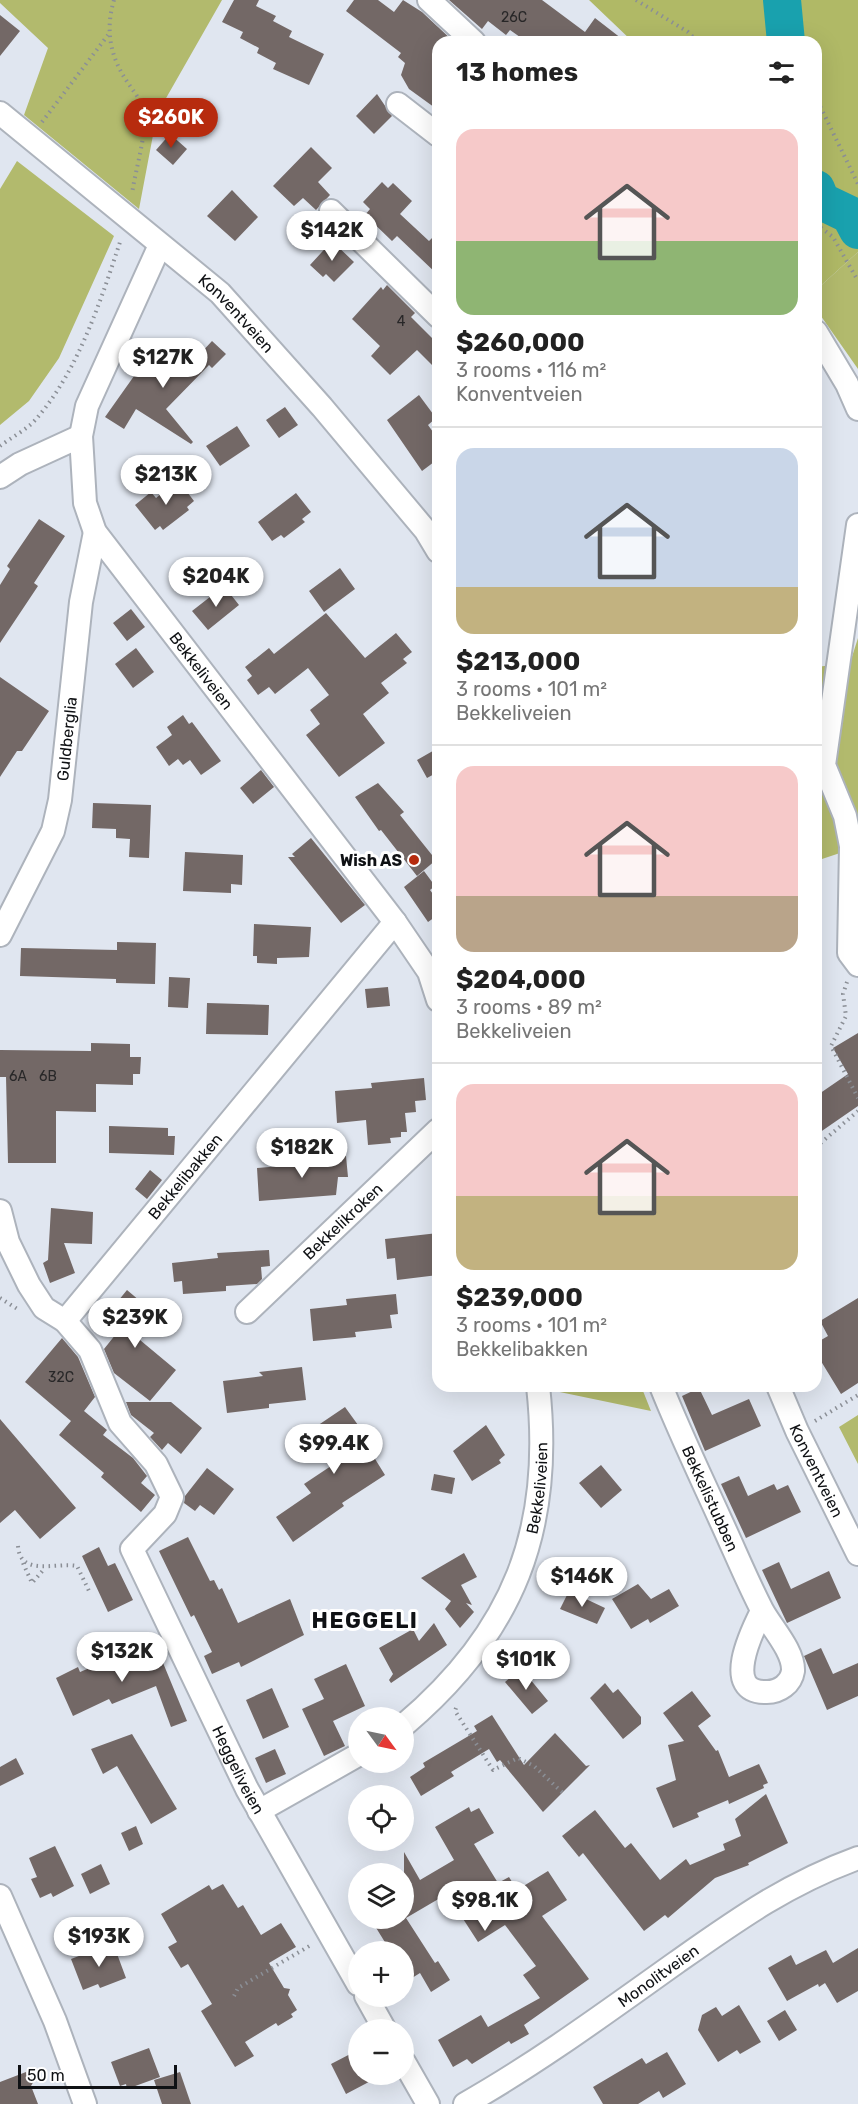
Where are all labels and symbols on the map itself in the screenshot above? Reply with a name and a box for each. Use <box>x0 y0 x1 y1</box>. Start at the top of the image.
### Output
house number: 26C <box>501 9 527 26</box>
pin: $260K <box>129 98 213 149</box>
pin: $142K <box>290 211 374 262</box>
street label: Konventveien <box>195 270 278 356</box>
house number: 4 <box>397 313 406 330</box>
pin: $127K <box>121 338 205 389</box>
pin: $213K <box>124 455 208 506</box>
pin: $204K <box>174 557 258 608</box>
street label: Bekkeliveien <box>166 628 237 713</box>
street label: Guldberglia <box>53 696 80 782</box>
place label: Wish AS <box>340 851 402 870</box>
marker: Wish AS <box>407 853 421 867</box>
house number: 6A <box>9 1068 28 1085</box>
house number: 6B <box>39 1068 57 1085</box>
pin: $182K <box>260 1128 344 1179</box>
street label: Bekkelibakken <box>144 1129 226 1223</box>
street label: Bekkelikroken <box>299 1179 386 1263</box>
pin: $239K <box>93 1298 177 1349</box>
house number: 32C <box>48 1369 74 1386</box>
street label: Konventveien <box>786 1421 848 1520</box>
pin: $99.4K <box>285 1424 383 1475</box>
street label: Bekkeliveien <box>522 1442 551 1536</box>
street label: Bekkelistubben <box>678 1443 743 1554</box>
pin: $146K <box>540 1557 624 1608</box>
district label: HEGGELI <box>312 1607 418 1634</box>
pin: $132K <box>80 1632 164 1683</box>
pin: $101K <box>484 1640 568 1691</box>
north arrow <box>348 1707 414 1773</box>
street label: Heggeliveien <box>208 1722 269 1817</box>
pin: $98.1K <box>436 1881 534 1932</box>
pin: $193K <box>57 1917 141 1968</box>
street label: Monolitveien <box>614 1940 702 2011</box>
scale bar <box>18 2062 177 2090</box>

